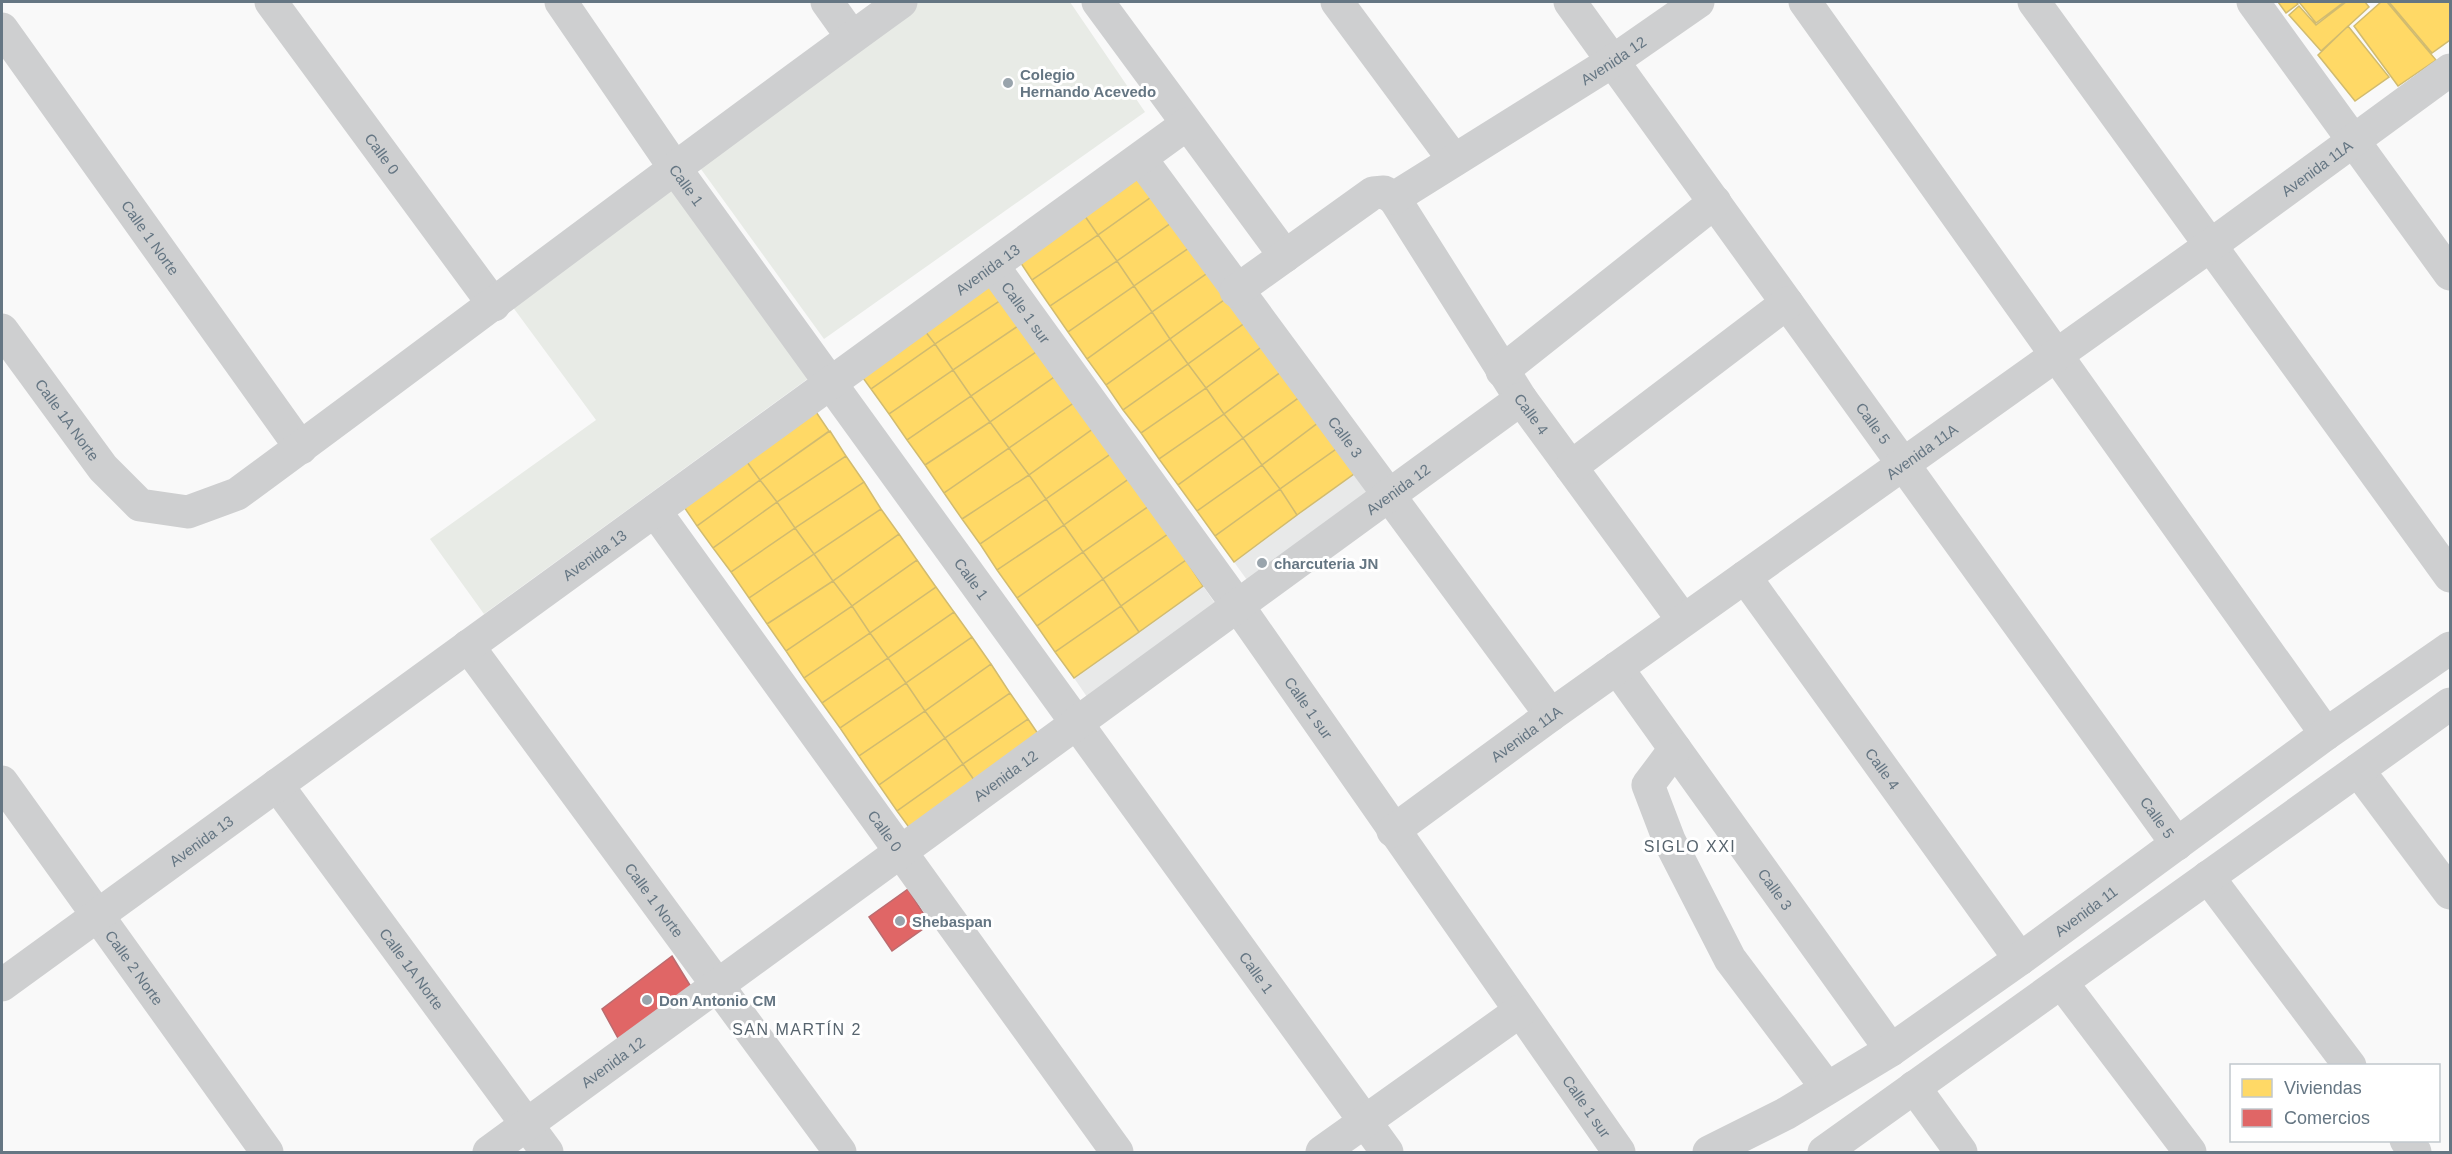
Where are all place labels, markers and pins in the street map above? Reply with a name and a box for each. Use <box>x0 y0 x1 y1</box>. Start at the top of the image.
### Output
place label: Colegio Hernando Acevedo <box>1020 66 1156 100</box>
marker: Colegio Hernando Acevedo <box>1001 76 1015 90</box>
place label: charcuteria JN <box>1274 555 1378 572</box>
marker: charcuteria JN <box>1255 556 1269 570</box>
place label: Shebaspan <box>912 913 992 930</box>
marker: Shebaspan <box>893 914 907 928</box>
place label: Don Antonio CM <box>659 992 776 1009</box>
marker: Don Antonio CM <box>640 993 654 1007</box>

